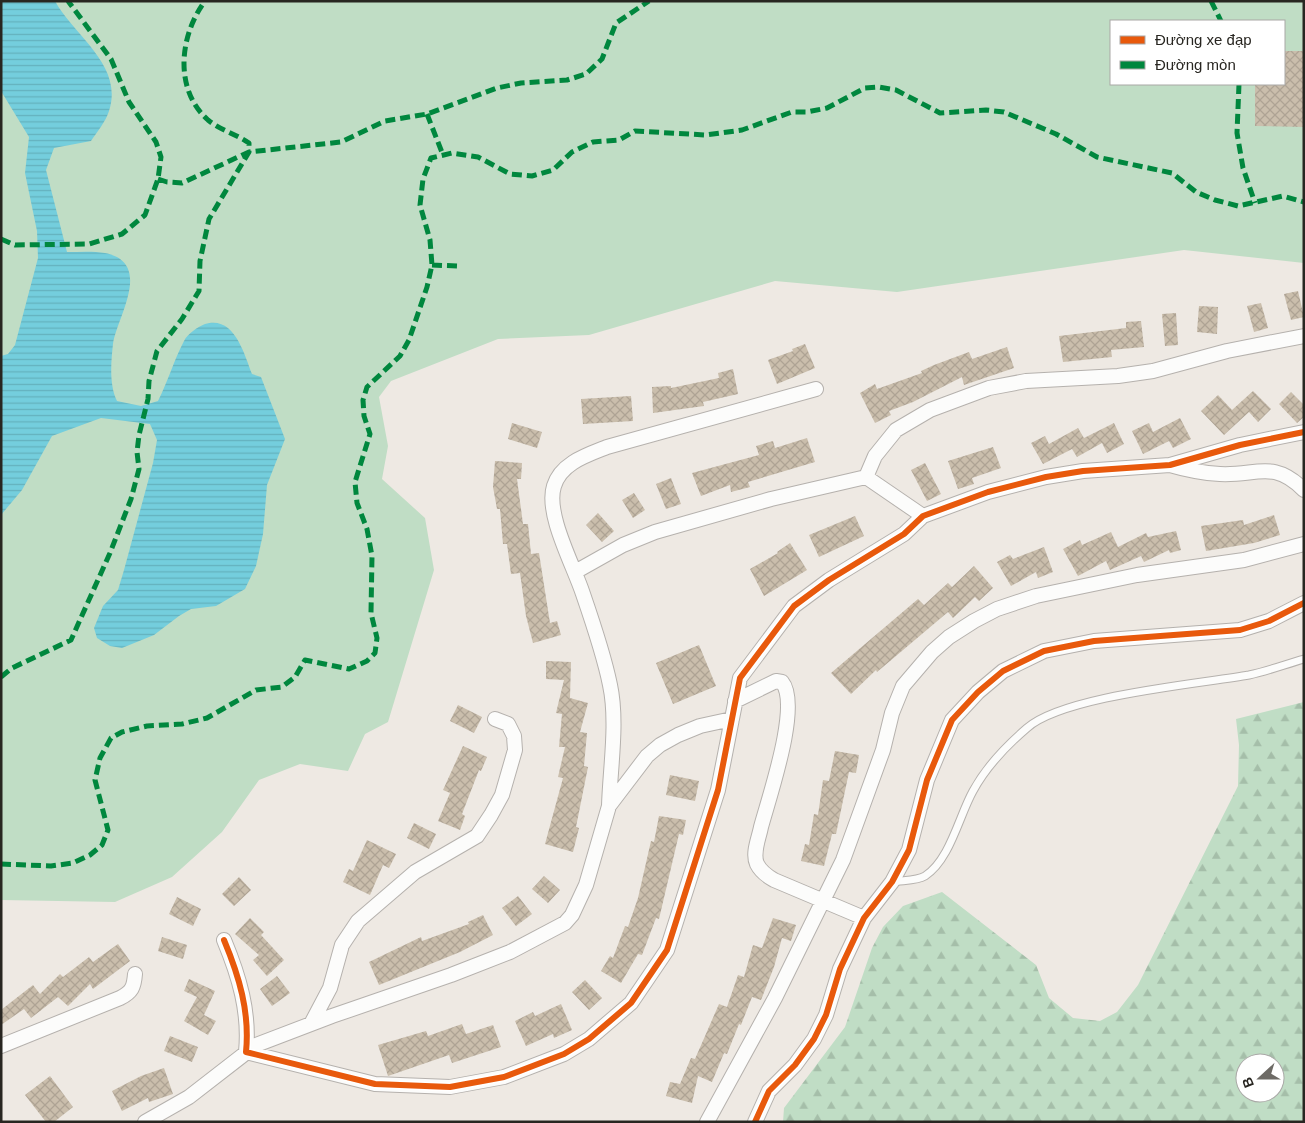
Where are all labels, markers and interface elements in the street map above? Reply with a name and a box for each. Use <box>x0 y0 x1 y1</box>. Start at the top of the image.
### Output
legend <box>1110 20 1285 85</box>
text: Đường xe đạp <box>1155 31 1252 48</box>
text: Đường mòn <box>1155 56 1236 73</box>
north arrow <box>1235 1053 1285 1103</box>
text: B <box>1239 1075 1257 1090</box>

